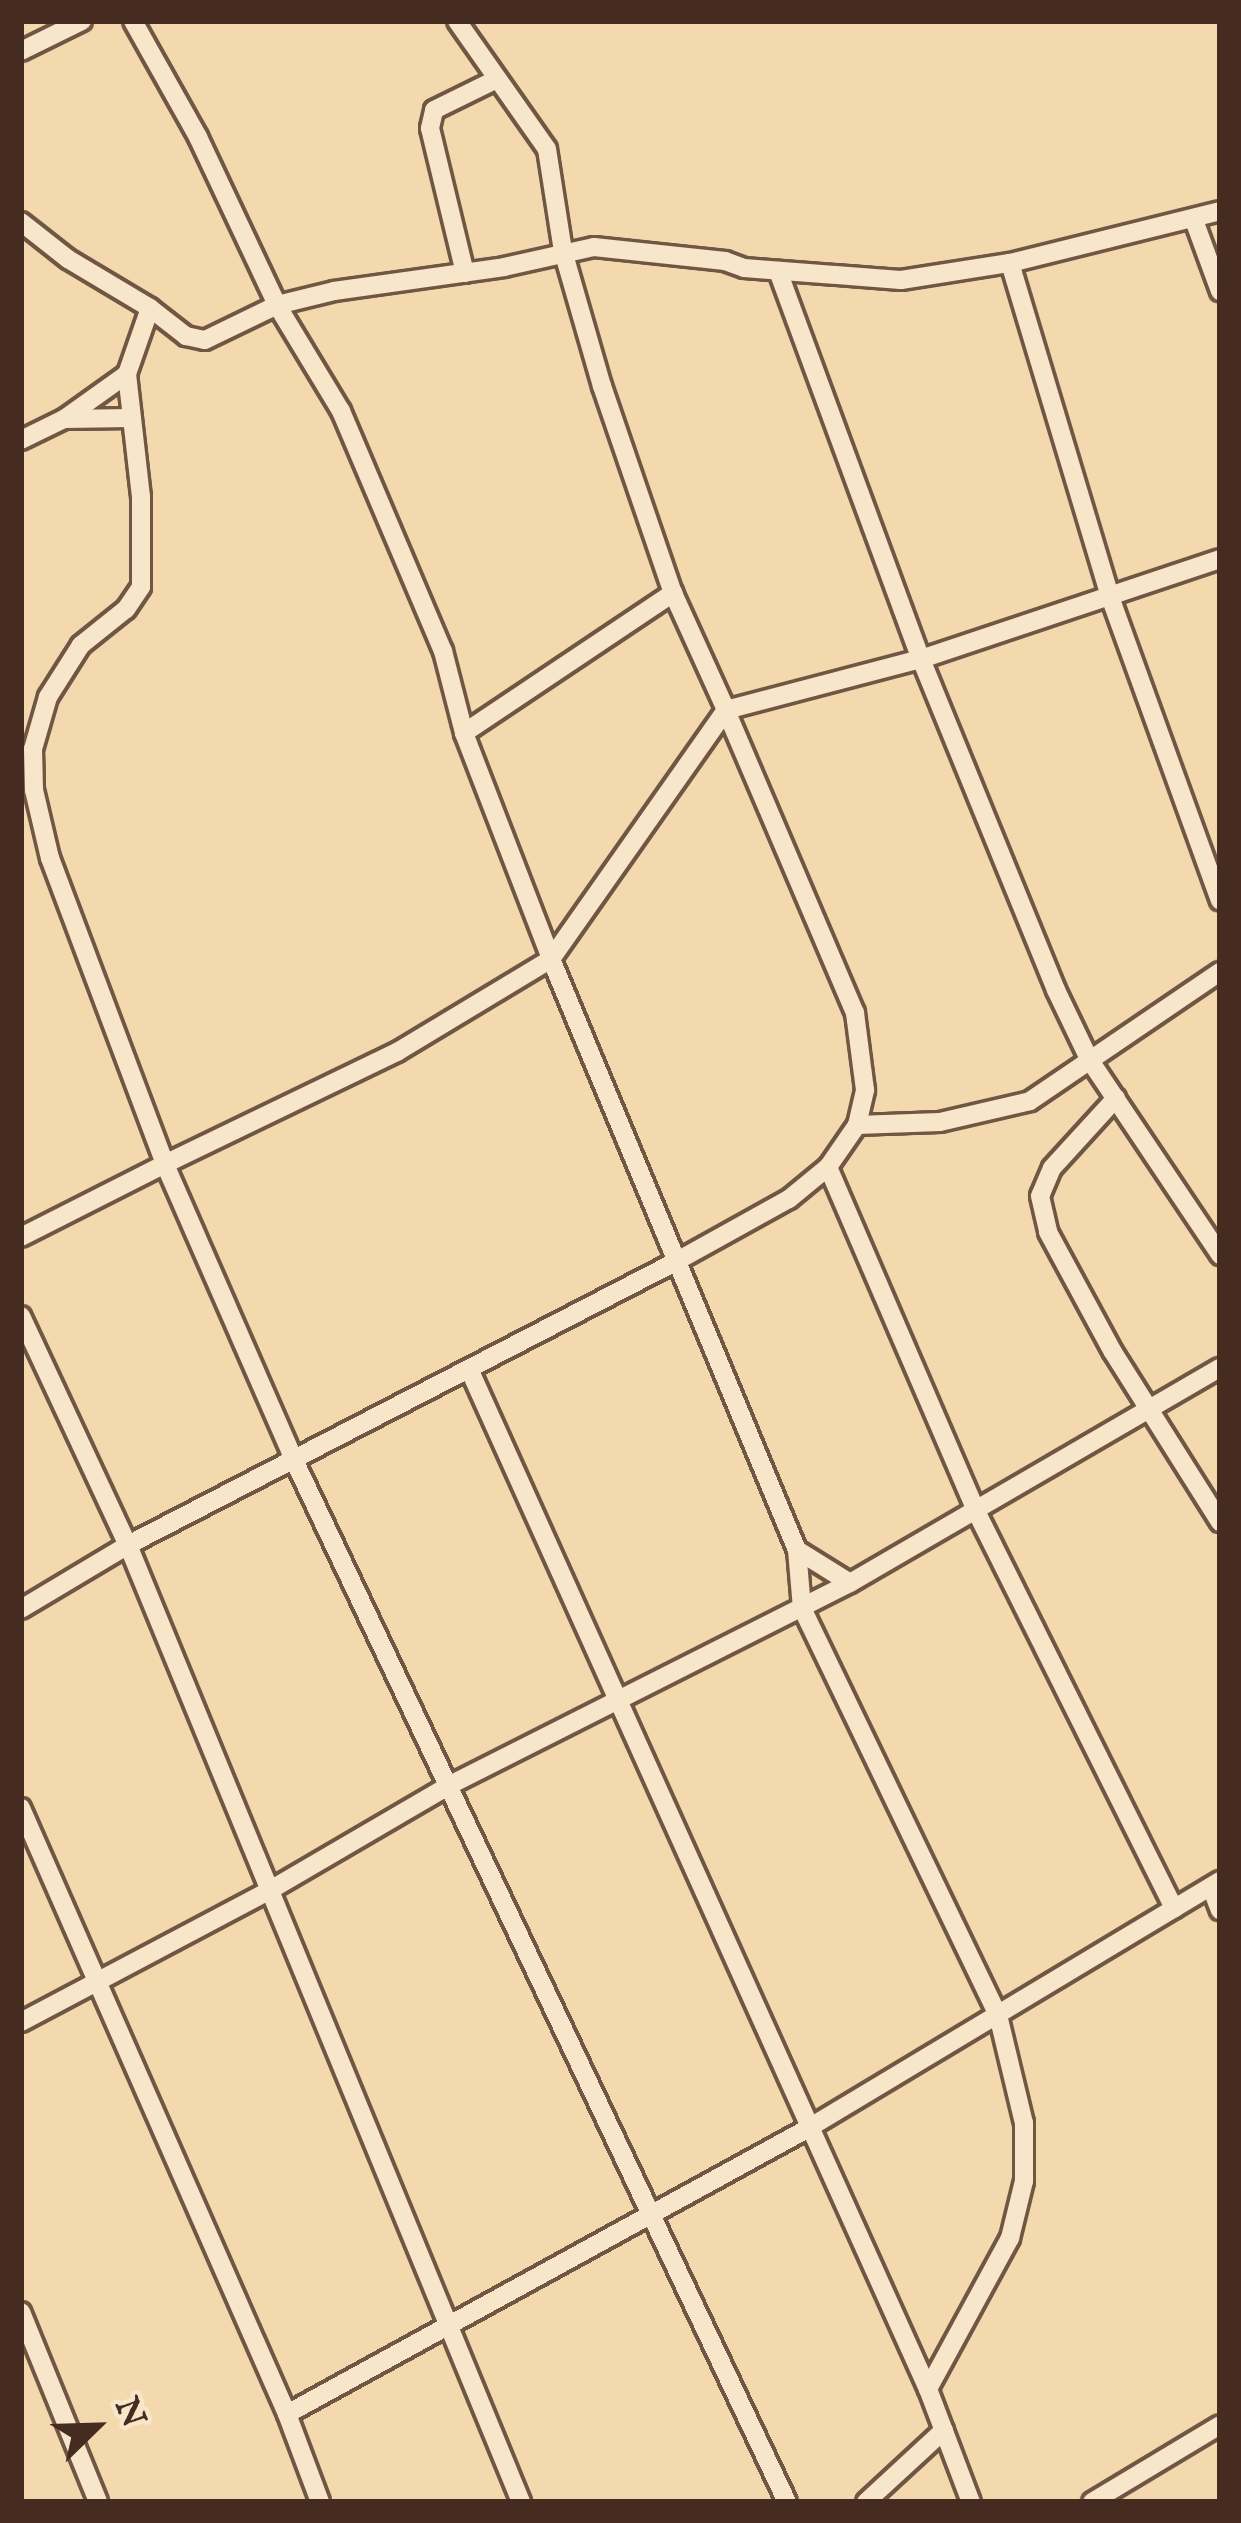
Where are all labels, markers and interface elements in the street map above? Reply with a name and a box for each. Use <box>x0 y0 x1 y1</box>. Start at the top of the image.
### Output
north arrow <box>36 2367 156 2487</box>
text: N <box>104 2392 154 2434</box>

